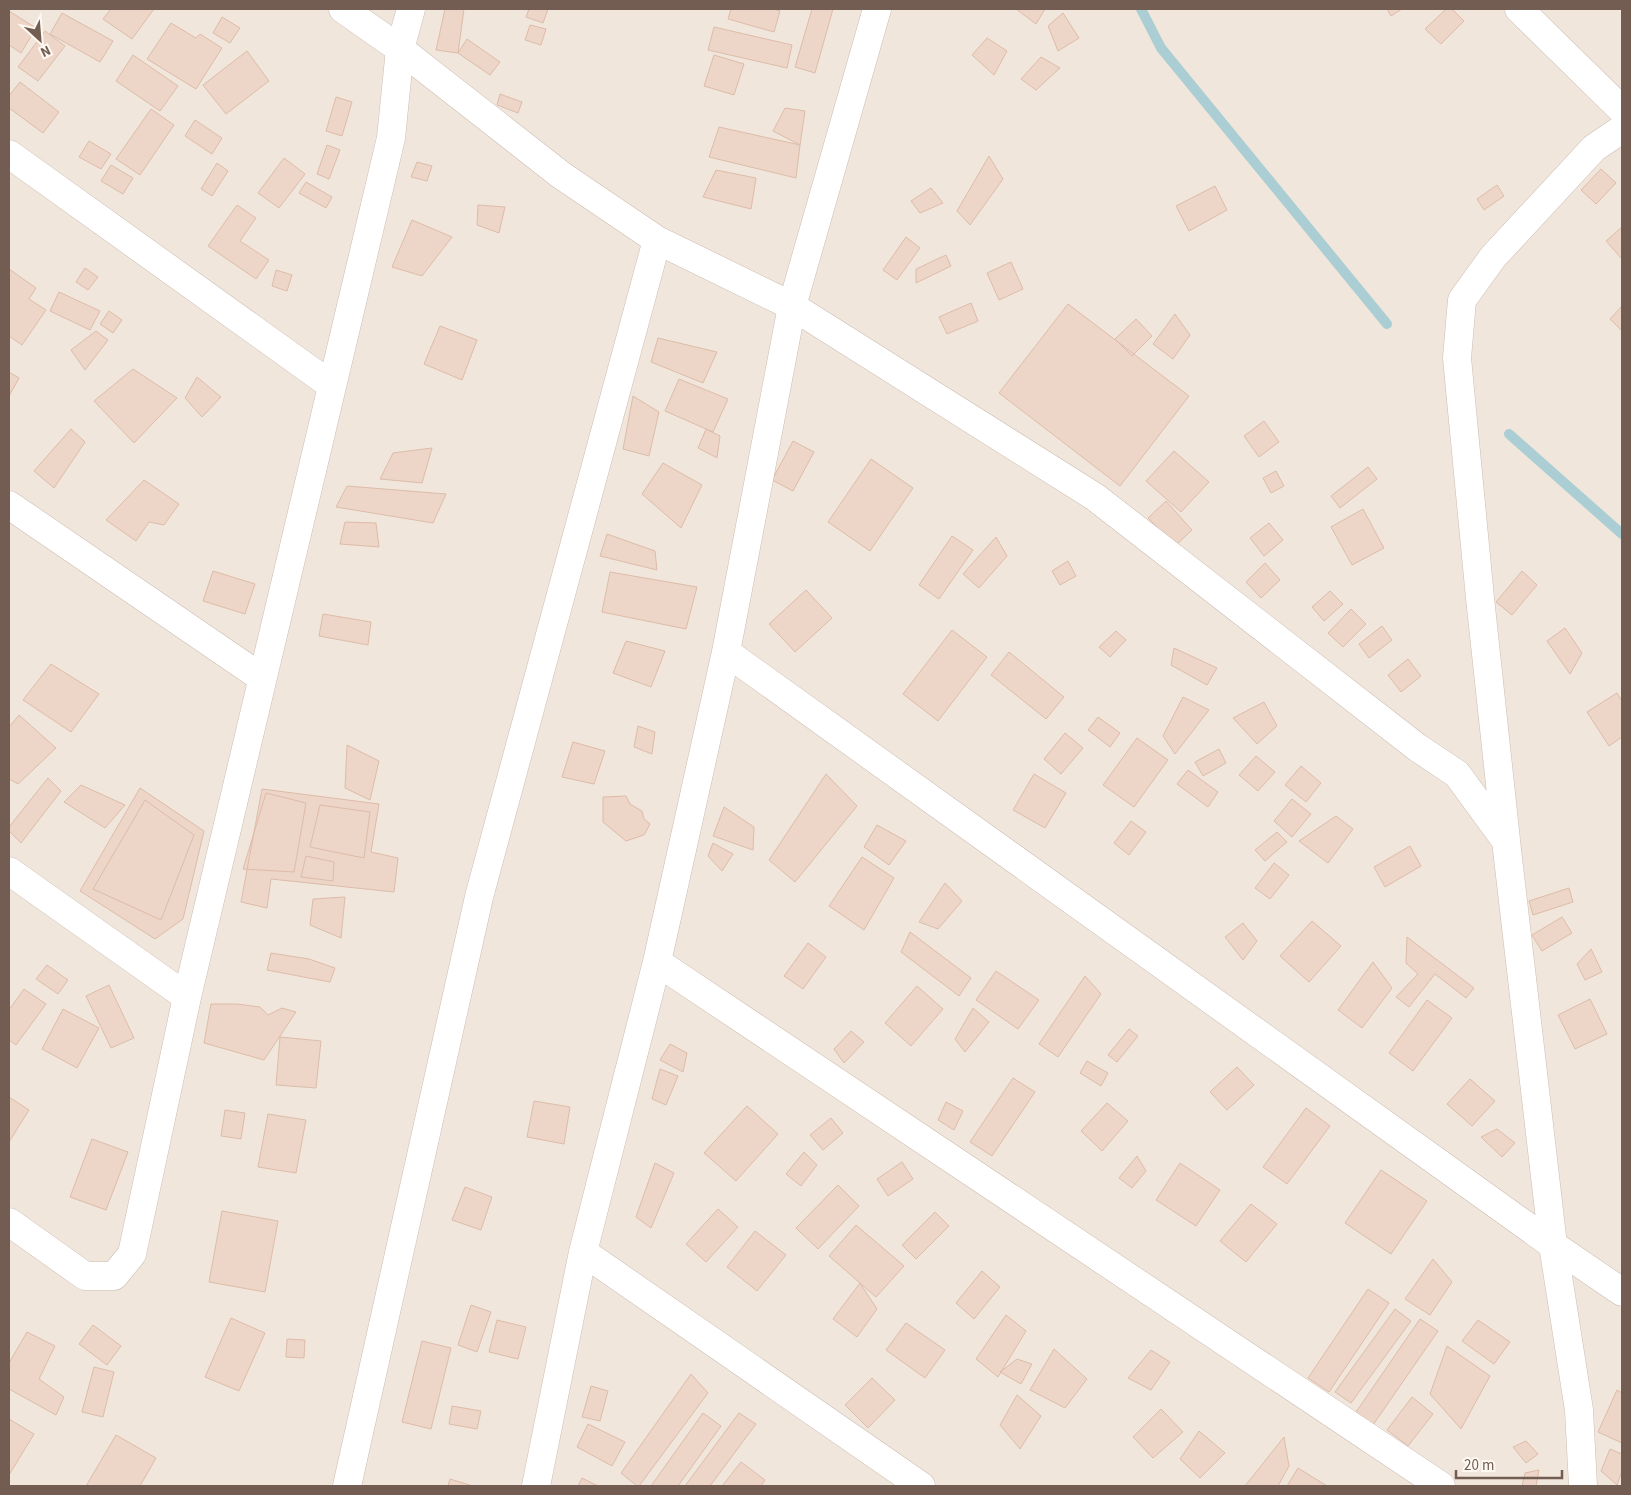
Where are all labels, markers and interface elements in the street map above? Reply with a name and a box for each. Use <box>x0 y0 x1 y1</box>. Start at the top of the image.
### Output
north arrow <box>15 15 65 65</box>
text: N <box>37 40 54 62</box>
scale bar <box>1456 1448 1562 1480</box>
text: 20 m <box>1464 1455 1494 1476</box>

